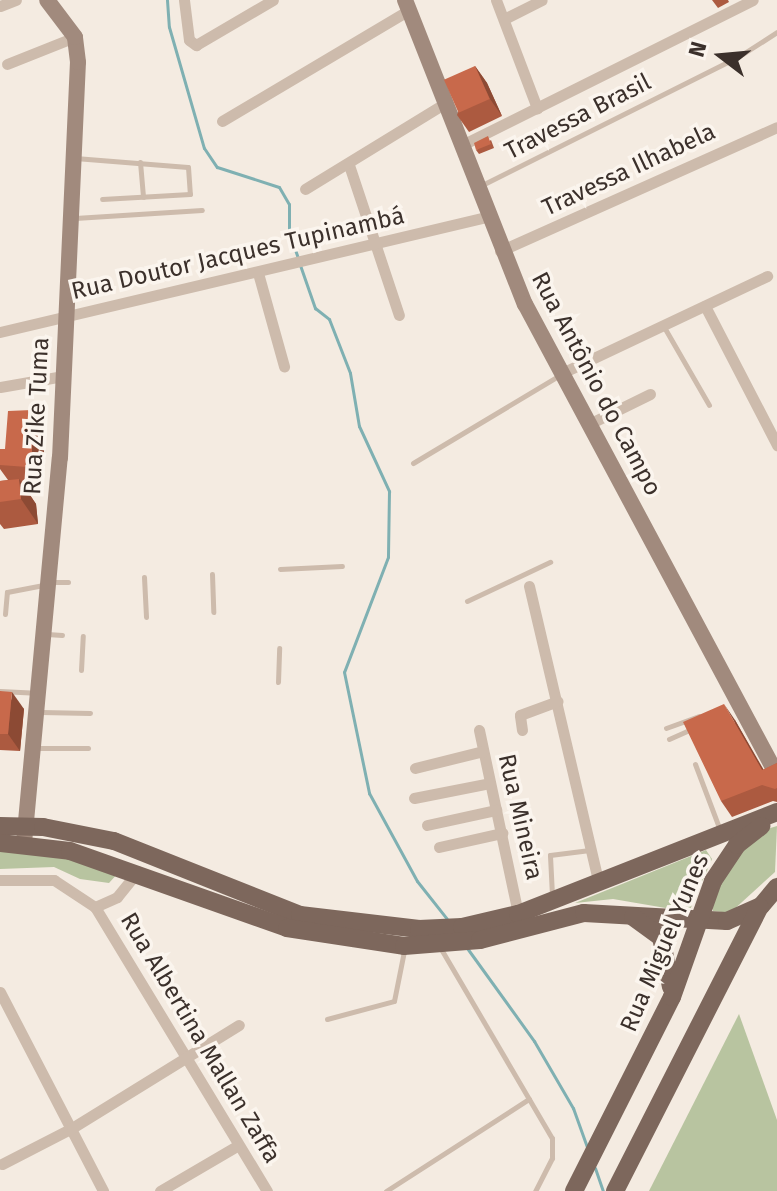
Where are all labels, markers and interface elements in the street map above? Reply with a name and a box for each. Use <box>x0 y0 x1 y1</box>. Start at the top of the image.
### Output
north arrow <box>681 16 761 96</box>
text: N <box>682 39 712 60</box>
street label: Travessa Brasil <box>500 68 656 166</box>
street label: Travessa Ilhabela <box>538 117 720 223</box>
street label: Rua Doutor Jacques Tupinambá <box>69 202 407 306</box>
street label: Rua Antônio do Campo <box>525 267 667 501</box>
street label: Rua Zike Tuma <box>18 336 56 496</box>
street label: Rua Mineira <box>491 751 549 883</box>
street label: Rua Miguel Yunes <box>615 850 715 1036</box>
street label: Rua Albertina Mallan Zaffa <box>114 908 286 1168</box>

